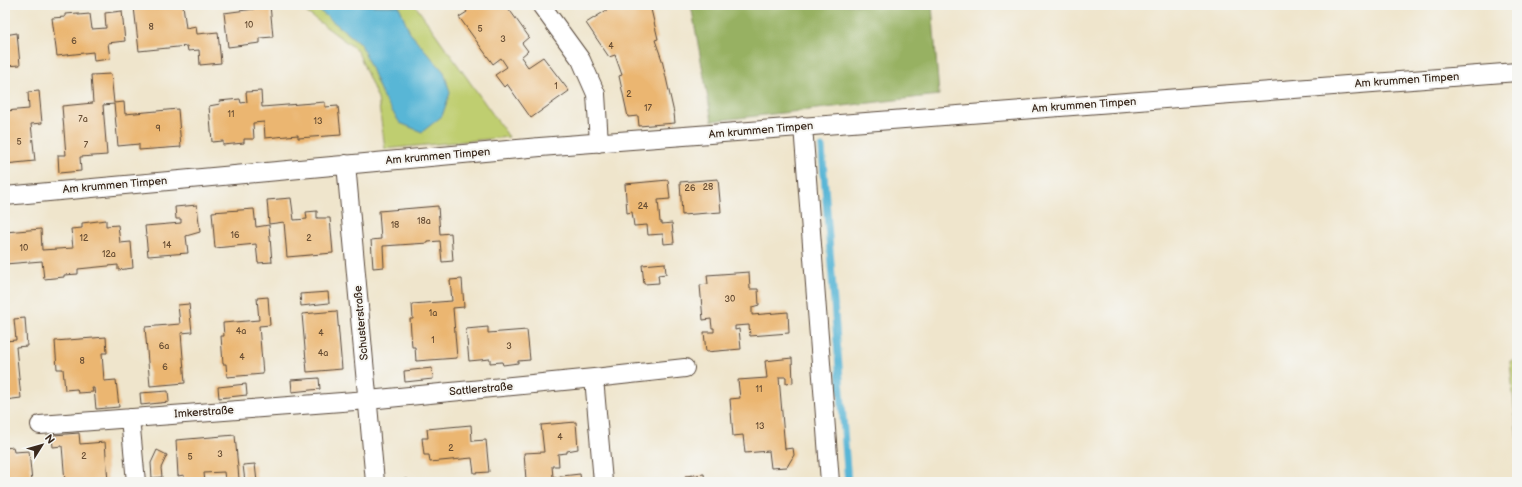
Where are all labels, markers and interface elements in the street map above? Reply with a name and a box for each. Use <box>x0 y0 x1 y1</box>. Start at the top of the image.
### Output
house number: 10 <box>245 20 253 31</box>
house number: 8 <box>148 22 154 33</box>
house number: 5 <box>477 24 483 35</box>
house number: 3 <box>500 34 506 45</box>
house number: 6 <box>71 36 77 47</box>
house number: 4 <box>608 41 614 52</box>
street label: Am krummen Timpen <box>1354 70 1460 90</box>
house number: 1 <box>554 81 558 92</box>
house number: 2 <box>626 89 632 100</box>
street label: Am krummen Timpen <box>1031 95 1137 115</box>
house number: 17 <box>644 103 653 114</box>
house number: 11 <box>228 109 234 120</box>
house number: 7a <box>78 114 88 125</box>
house number: 13 <box>313 116 323 127</box>
street label: Am krummen Timpen <box>708 119 814 141</box>
house number: 9 <box>155 123 161 134</box>
house number: 5 <box>16 137 22 148</box>
house number: 7 <box>84 140 89 151</box>
street label: Am krummen Timpen <box>385 145 491 167</box>
street label: Am krummen Timpen <box>62 174 168 196</box>
house number: 28 <box>703 182 713 193</box>
house number: 26 <box>685 183 696 194</box>
house number: 24 <box>638 201 649 212</box>
house number: 18a <box>417 216 431 227</box>
house number: 18 <box>391 220 399 231</box>
house number: 16 <box>231 230 240 241</box>
house number: 12 <box>80 233 89 244</box>
house number: 2 <box>306 233 312 244</box>
house number: 14 <box>163 240 172 251</box>
house number: 10 <box>20 243 28 254</box>
house number: 12a <box>102 249 116 260</box>
street label: Schusterstraße <box>351 285 371 361</box>
house number: 30 <box>725 294 735 305</box>
house number: 1a <box>429 308 437 319</box>
house number: 4a <box>236 326 246 337</box>
house number: 4 <box>318 328 324 339</box>
house number: 1 <box>431 335 435 346</box>
house number: 6a <box>159 341 169 352</box>
house number: 3 <box>506 341 512 352</box>
house number: 4a <box>318 348 328 359</box>
house number: 4 <box>239 352 245 363</box>
house number: 8 <box>79 356 85 367</box>
house number: 6 <box>162 362 168 373</box>
street label: Sattlerstraße <box>449 380 514 398</box>
house number: 11 <box>756 384 762 395</box>
street label: Imkerstraße <box>174 403 235 421</box>
house number: 13 <box>755 421 765 432</box>
north arrow <box>22 425 62 465</box>
text: N <box>42 432 57 446</box>
house number: 4 <box>557 432 563 443</box>
house number: 2 <box>448 443 454 454</box>
house number: 3 <box>217 449 223 460</box>
house number: 2 <box>81 451 87 462</box>
house number: 5 <box>187 452 193 463</box>

